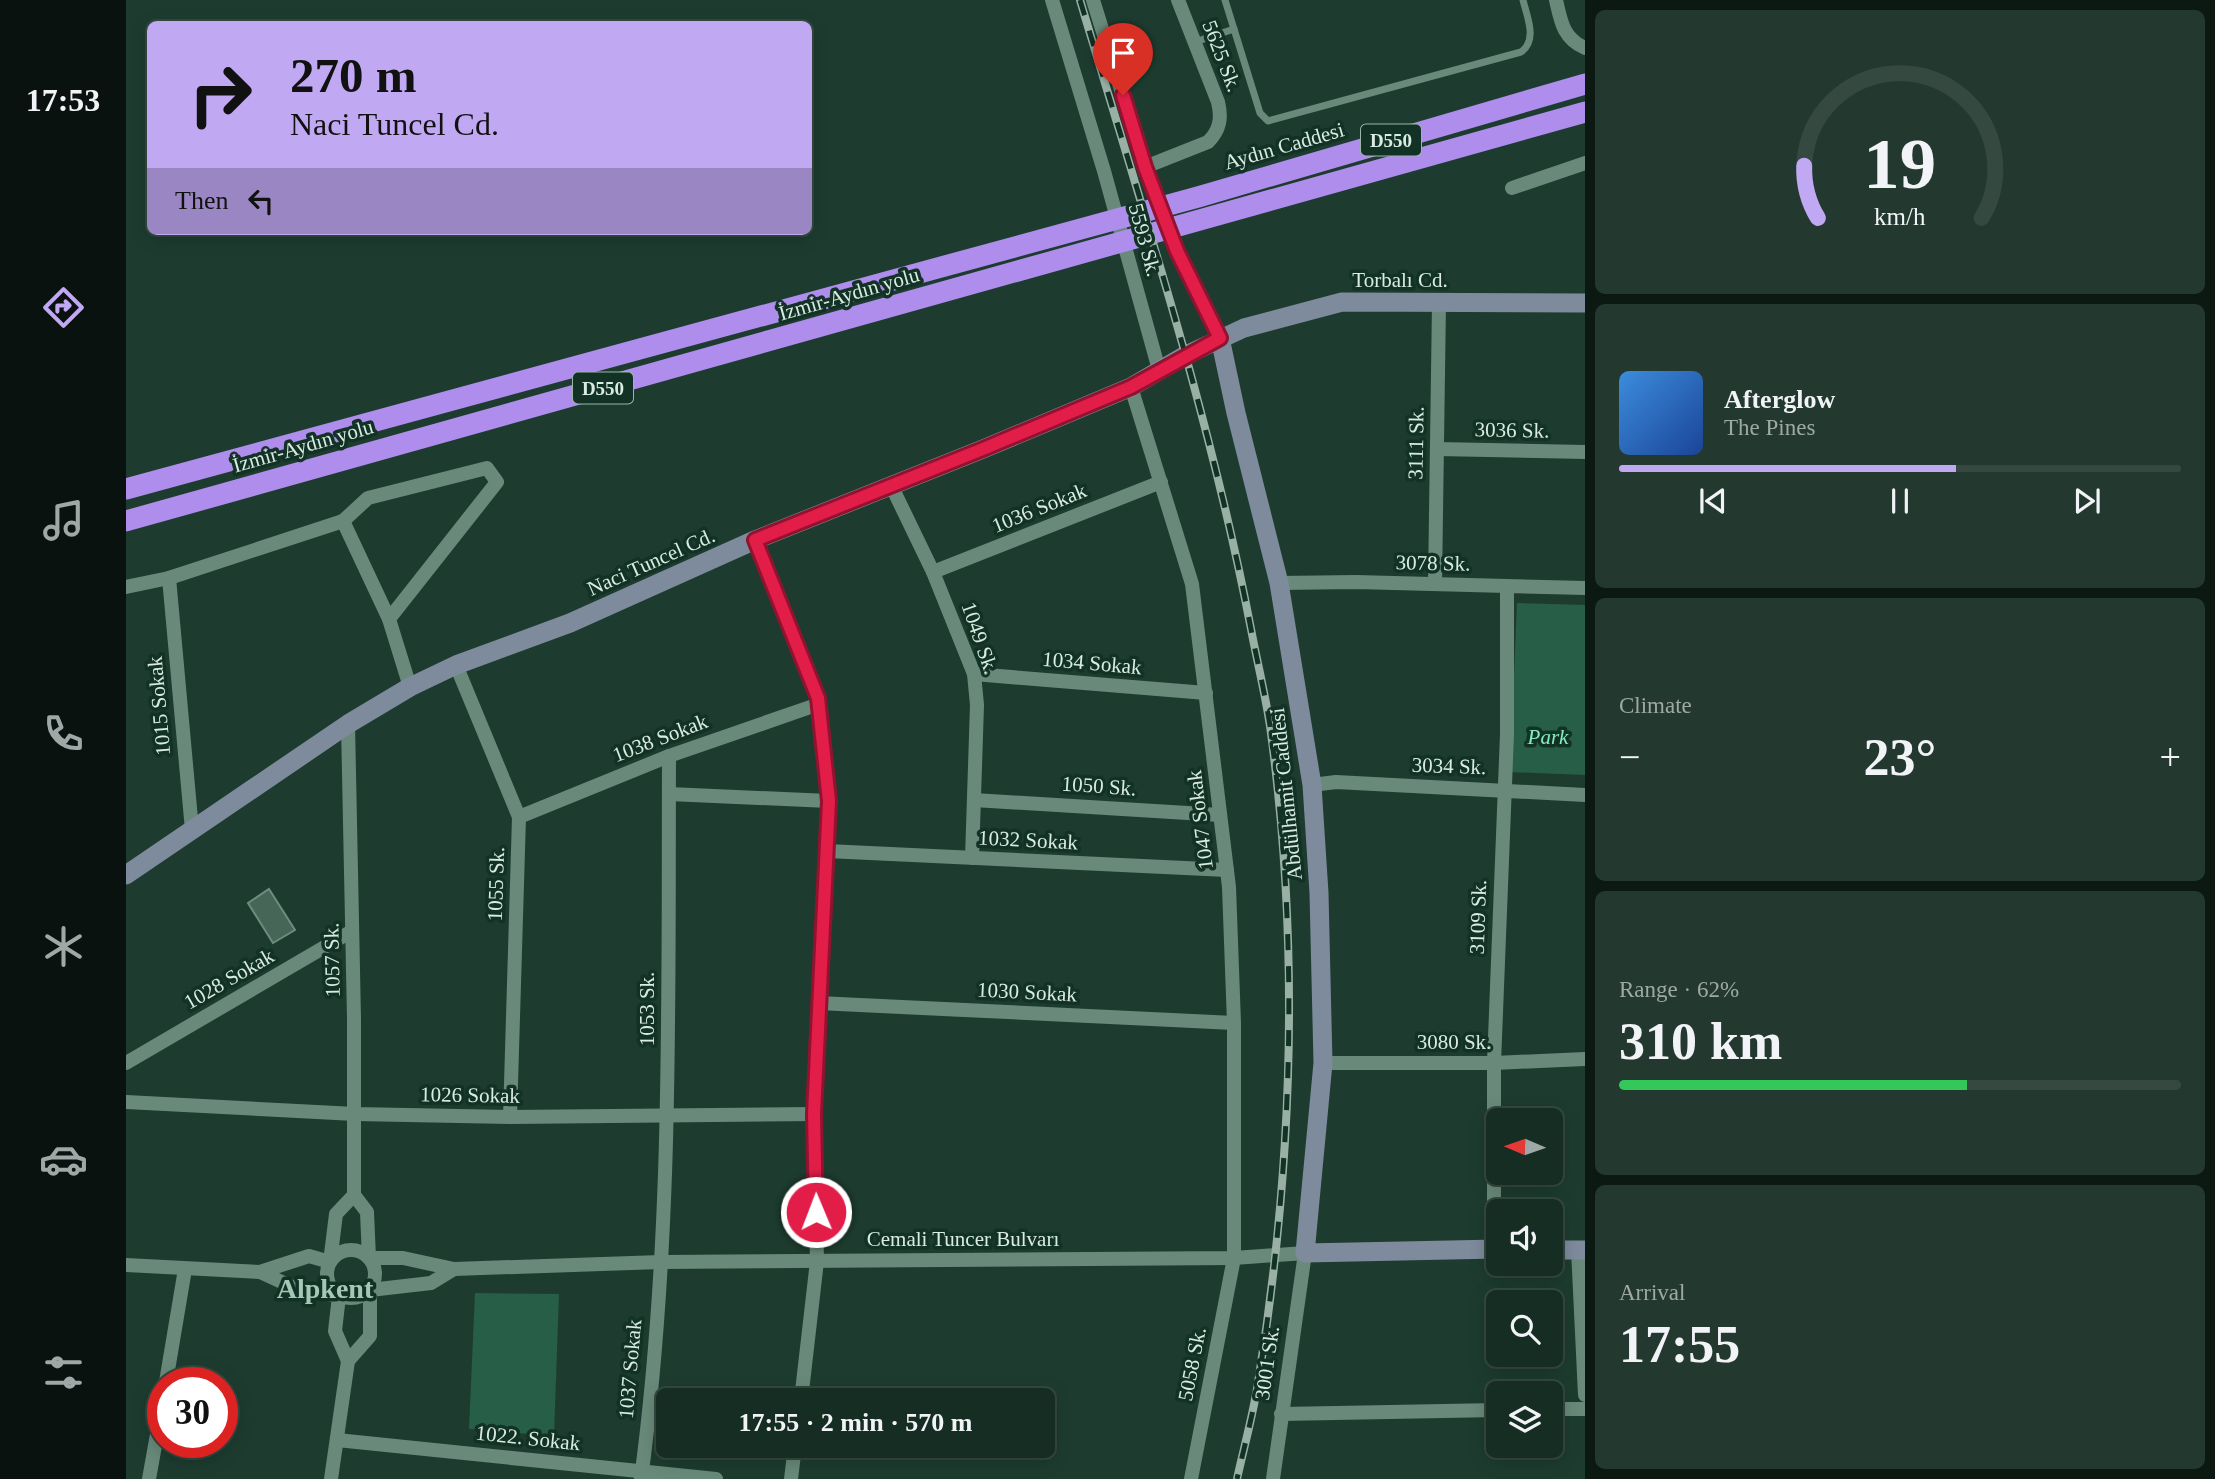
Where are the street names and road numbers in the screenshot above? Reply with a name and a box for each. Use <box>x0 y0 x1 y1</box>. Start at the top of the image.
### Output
street label: 5625 Sk. <box>1197 17 1247 95</box>
street label: Aydın Caddesi <box>1221 117 1347 175</box>
road number: D550 <box>1361 124 1421 156</box>
street label: 5593 Sk. <box>1124 201 1166 279</box>
street label: İzmir-Aydın yolu <box>776 262 923 326</box>
street label: Torbalı Cd. <box>1352 268 1448 292</box>
road number: D550 <box>573 372 633 404</box>
street label: 3111 Sk. <box>1403 406 1429 480</box>
street label: İzmir-Aydın yolu <box>230 414 377 478</box>
street label: 3036 Sk. <box>1474 417 1550 443</box>
street label: 1036 Sokak <box>988 478 1090 538</box>
street label: Naci Tuncel Cd. <box>583 523 719 601</box>
street label: 3078 Sk. <box>1395 550 1471 576</box>
street label: 1049 Sk. <box>956 599 1004 677</box>
street label: 1034 Sokak <box>1041 647 1143 679</box>
street label: 1015 Sokak <box>143 655 175 757</box>
street label: Abdülhamit Caddesi <box>1265 706 1307 881</box>
street label: 1038 Sokak <box>609 709 711 767</box>
street label: 3034 Sk. <box>1411 753 1487 779</box>
street label: 1047 Sokak <box>1182 769 1218 871</box>
street label: 1050 Sk. <box>1061 771 1137 801</box>
street label: 1032 Sokak <box>978 825 1079 855</box>
street label: 1055 Sk. <box>483 846 509 922</box>
street label: 3109 Sk. <box>1465 879 1491 955</box>
street label: 1057 Sk. <box>319 922 345 998</box>
street label: 1028 Sokak <box>180 943 279 1014</box>
street label: 1053 Sk. <box>635 972 659 1046</box>
street label: 1030 Sokak <box>977 977 1078 1007</box>
street label: 3080 Sk. <box>1417 1030 1491 1054</box>
street label: 1026 Sokak <box>420 1082 521 1108</box>
street label: Cemali Tuncer Bulvarı <box>867 1227 1059 1251</box>
street label: 1037 Sokak <box>614 1318 646 1420</box>
street label: 3001 Sk. <box>1250 1324 1284 1402</box>
street label: 5058 Sk. <box>1173 1325 1211 1403</box>
street label: 1022. Sokak <box>475 1421 582 1455</box>

